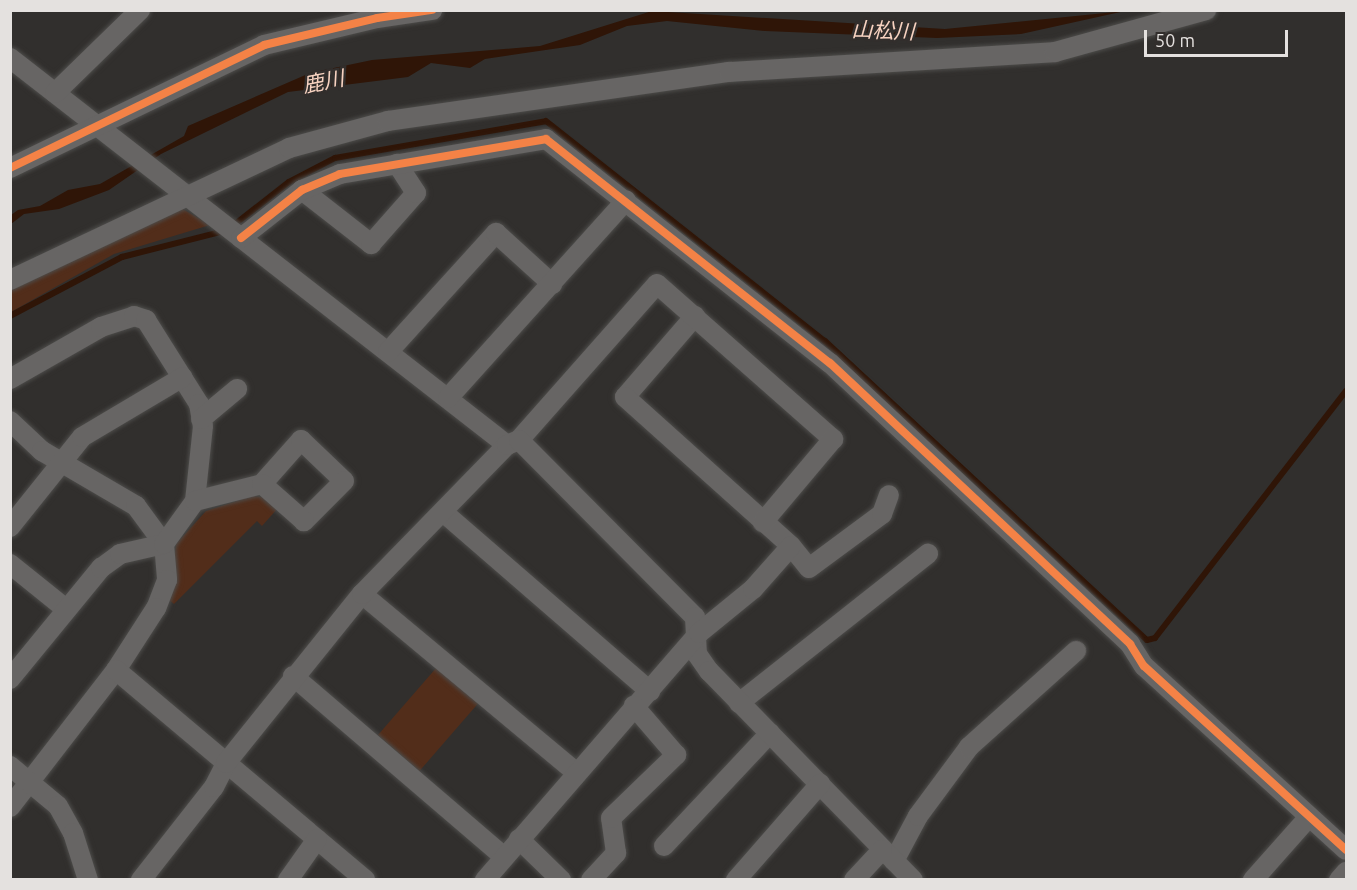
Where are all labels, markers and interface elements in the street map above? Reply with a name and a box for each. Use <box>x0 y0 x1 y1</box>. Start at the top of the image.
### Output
water label: 山松川 <box>851 16 915 44</box>
scale bar <box>1147 18 1291 56</box>
text: 50 m <box>1155 30 1195 50</box>
water label: 鹿川 <box>300 65 346 97</box>

